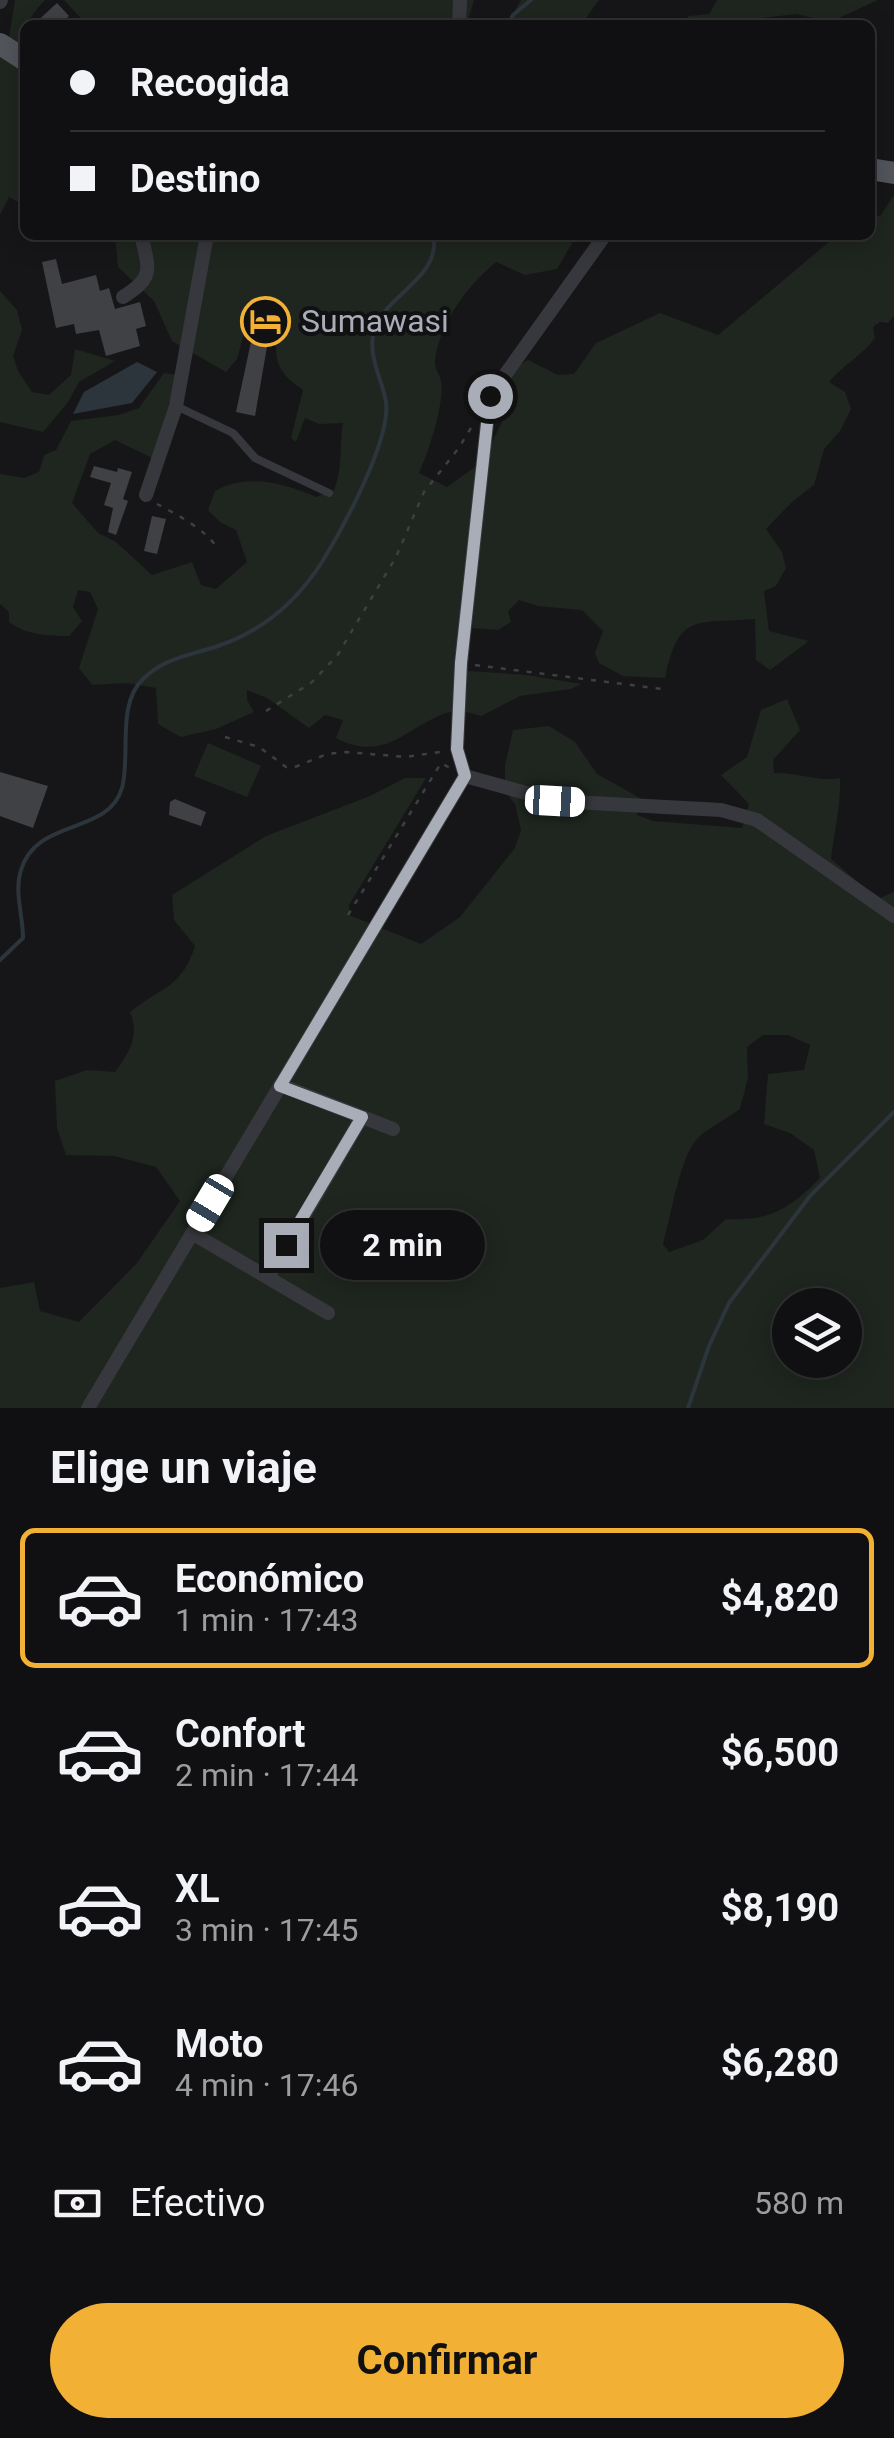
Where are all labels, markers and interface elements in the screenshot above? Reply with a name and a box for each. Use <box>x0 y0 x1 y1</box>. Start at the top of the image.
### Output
text: Recogida <box>130 61 290 105</box>
text: Destino <box>130 157 260 201</box>
hotel icon: Sumawasi <box>240 295 292 347</box>
place label: Sumawasi <box>301 302 449 340</box>
route start <box>468 374 513 419</box>
car <box>524 784 586 818</box>
car <box>182 1170 238 1236</box>
callout: 2 min <box>321 1210 486 1280</box>
route end <box>264 1223 309 1268</box>
text: 2 min <box>362 1226 443 1264</box>
map controls <box>772 1288 862 1378</box>
button: layers <box>772 1288 862 1378</box>
text: Elige un viaje <box>50 1441 317 1494</box>
icon: car <box>55 1553 145 1643</box>
text: Económico <box>175 1557 364 1601</box>
text: $4,820 <box>721 1576 839 1620</box>
text: 1 min · 17:43 <box>175 1601 358 1639</box>
icon: car <box>55 1708 145 1798</box>
text: Confort <box>175 1712 305 1756</box>
text: $6,500 <box>721 1731 839 1775</box>
text: 2 min · 17:44 <box>175 1756 358 1794</box>
icon: car <box>55 1863 145 1953</box>
text: XL <box>175 1867 220 1911</box>
text: $8,190 <box>721 1886 839 1930</box>
text: 3 min · 17:45 <box>175 1911 358 1949</box>
icon: car <box>55 2018 145 2108</box>
text: Moto <box>175 2022 264 2066</box>
text: $6,280 <box>721 2041 839 2085</box>
text: 4 min · 17:46 <box>175 2066 358 2104</box>
icon: cash <box>50 2176 105 2231</box>
text: Efectivo <box>130 2181 266 2225</box>
text: 580 m <box>754 2184 844 2222</box>
button: Confirmar <box>50 2303 844 2418</box>

